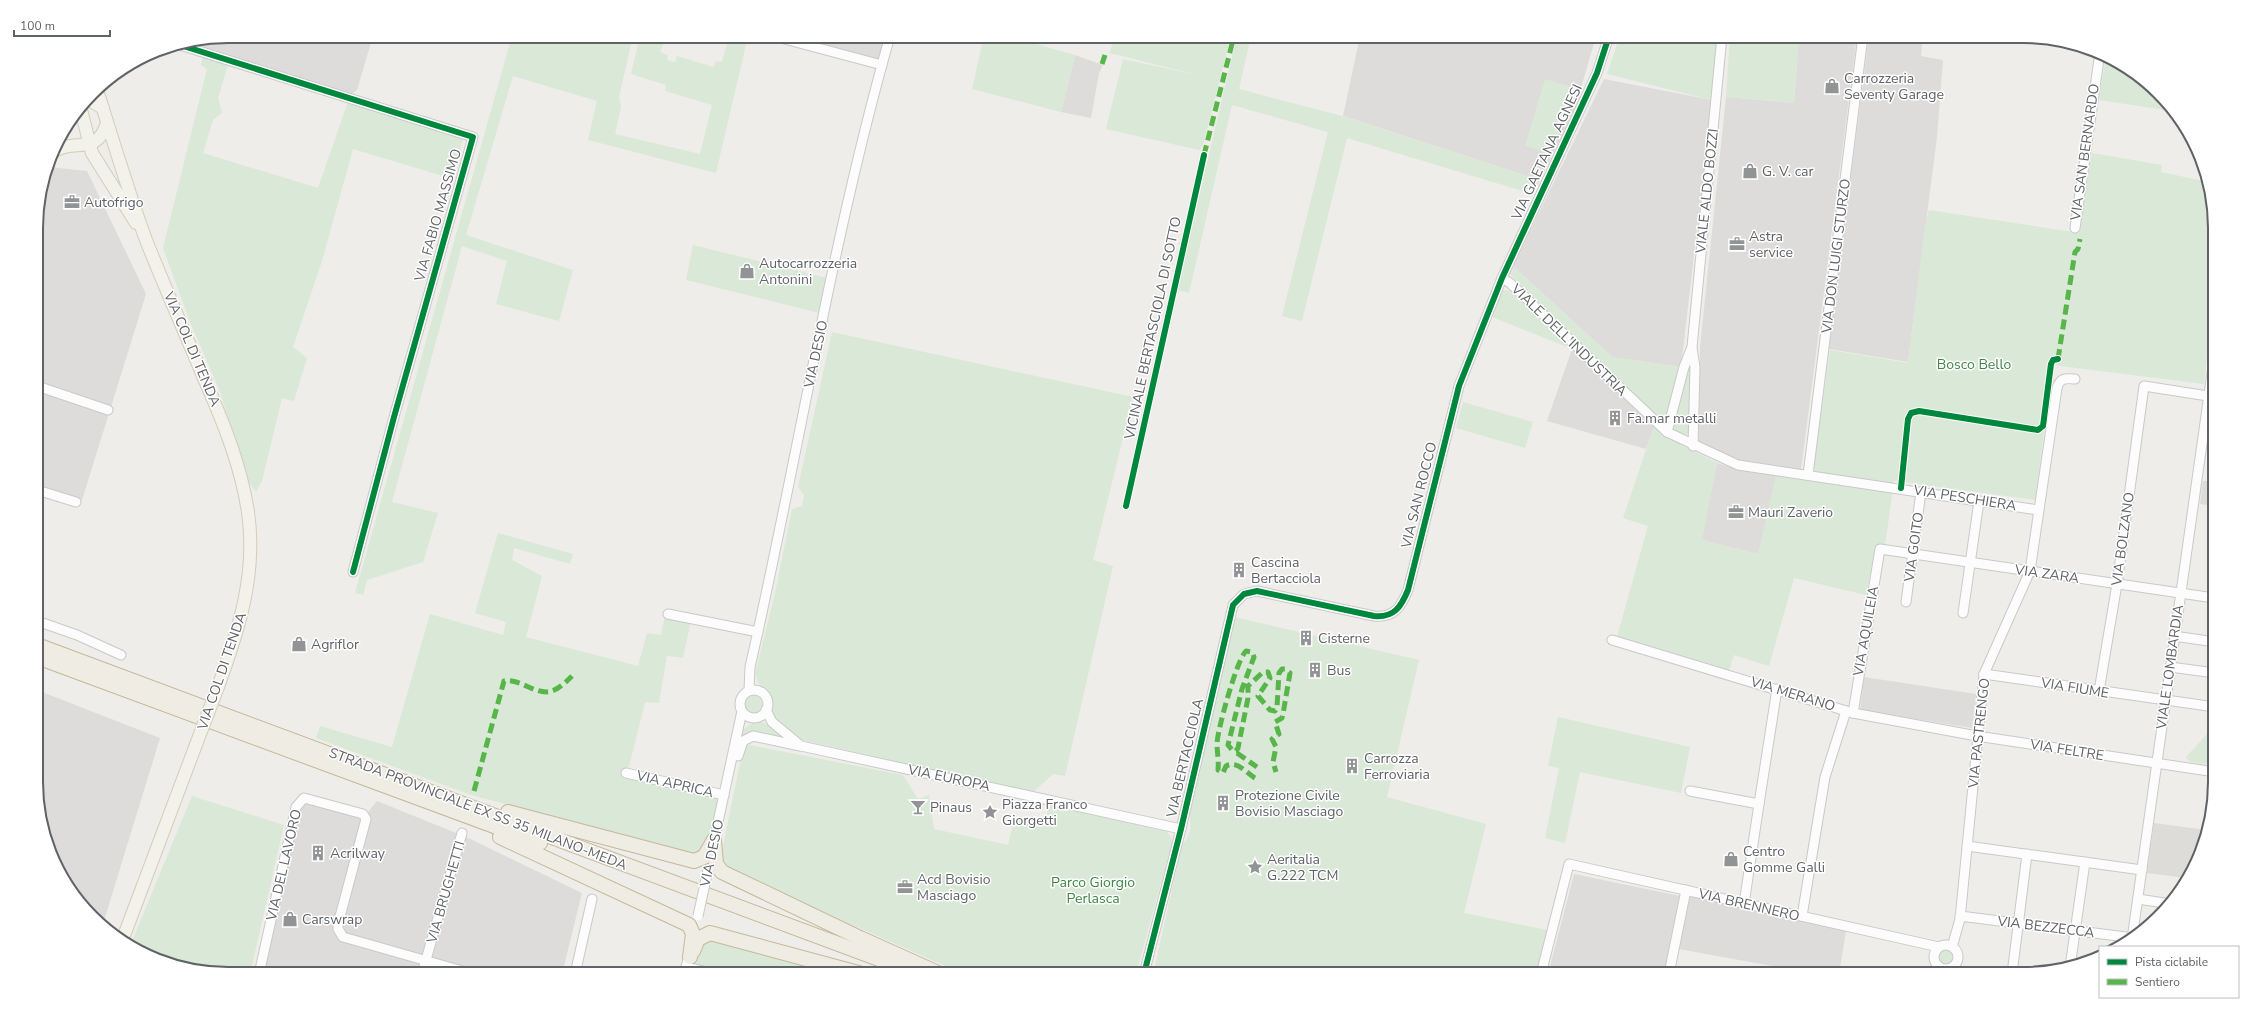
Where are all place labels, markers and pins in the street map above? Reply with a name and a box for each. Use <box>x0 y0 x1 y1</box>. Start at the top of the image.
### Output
place label: Carrozzeria Seventy Garage <box>1844 69 1944 104</box>
shop icon: Carrozzeria Seventy Garage <box>1823 77 1841 95</box>
shop icon: G. V. car <box>1741 162 1759 180</box>
place label: G. V. car <box>1762 162 1814 181</box>
office icon: Autofrigo <box>63 193 81 211</box>
place label: Autofrigo <box>84 193 144 212</box>
place label: Astra service <box>1749 227 1793 262</box>
office icon: Astra service <box>1728 235 1746 253</box>
place label: Autocarrozzeria Antonini <box>759 254 857 289</box>
shop icon: Autocarrozzeria Antonini <box>738 262 756 280</box>
building icon: Fa.mar metalli <box>1606 409 1624 427</box>
place label: Fa.mar metalli <box>1627 409 1716 428</box>
office icon: Mauri Zaverio <box>1727 503 1745 521</box>
place label: Mauri Zaverio <box>1748 503 1833 522</box>
place label: Cascina Bertacciola <box>1251 553 1321 588</box>
building icon: Cascina Bertacciola <box>1230 561 1248 579</box>
building icon: Cisterne <box>1297 629 1315 647</box>
place label: Cisterne <box>1318 629 1370 648</box>
shop icon: Agriflor <box>290 635 308 653</box>
place label: Agriflor <box>311 635 359 654</box>
building icon: Bus <box>1306 661 1324 679</box>
place label: Bus <box>1327 661 1351 680</box>
place label: Carrozza Ferroviaria <box>1364 749 1430 784</box>
building icon: Carrozza Ferroviaria <box>1343 757 1361 775</box>
place label: Protezione Civile Bovisio Masciago <box>1235 786 1343 821</box>
building icon: Protezione Civile Bovisio Masciago <box>1214 794 1232 812</box>
place label: Piazza Franco Giorgetti <box>1002 795 1088 830</box>
bar icon: Pinaus <box>909 798 927 816</box>
place label: Pinaus <box>930 798 972 817</box>
place icon: Piazza Franco Giorgetti <box>981 803 999 821</box>
place label: Centro Gomme Galli <box>1743 842 1825 877</box>
building icon: Acrilway <box>309 844 327 862</box>
place label: Acrilway <box>330 844 386 863</box>
place label: Aeritalia G.222 TCM <box>1267 850 1338 885</box>
shop icon: Centro Gomme Galli <box>1722 850 1740 868</box>
place icon: Aeritalia G.222 TCM <box>1246 858 1264 876</box>
place label: Acd Bovisio Masciago <box>917 870 991 905</box>
office icon: Acd Bovisio Masciago <box>896 878 914 896</box>
shop icon: Carswrap <box>281 910 299 928</box>
place label: Carswrap <box>302 910 362 929</box>

